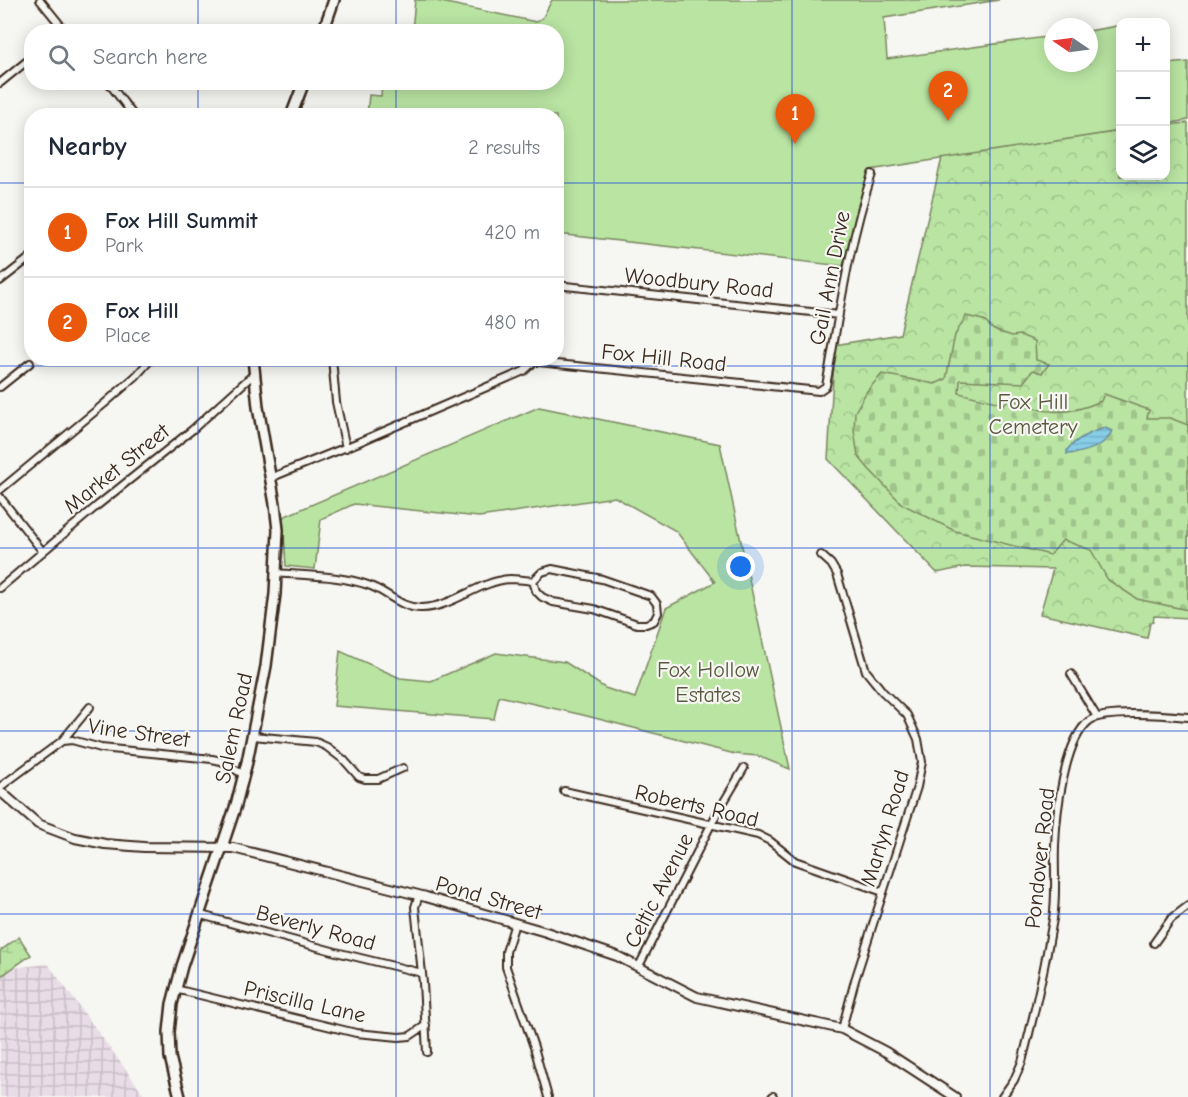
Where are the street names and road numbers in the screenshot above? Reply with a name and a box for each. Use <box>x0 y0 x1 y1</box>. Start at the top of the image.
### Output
street label: Gail Ann Drive <box>804 209 856 347</box>
street label: Woodbury Road <box>623 262 775 304</box>
street label: Fox Hill Road <box>600 338 728 377</box>
street label: Market Street <box>59 418 175 519</box>
street label: Salem Road <box>210 671 258 786</box>
street label: Vine Street <box>86 713 192 753</box>
street label: Marlyn Road <box>855 767 915 890</box>
street label: Roberts Road <box>632 779 761 833</box>
street label: Pondover Road <box>1020 786 1060 930</box>
street label: Celtic Avenue <box>619 829 699 952</box>
street label: Pond Street <box>433 870 546 926</box>
street label: Beverly Road <box>253 900 378 956</box>
street label: Priscilla Lane <box>241 975 368 1029</box>

